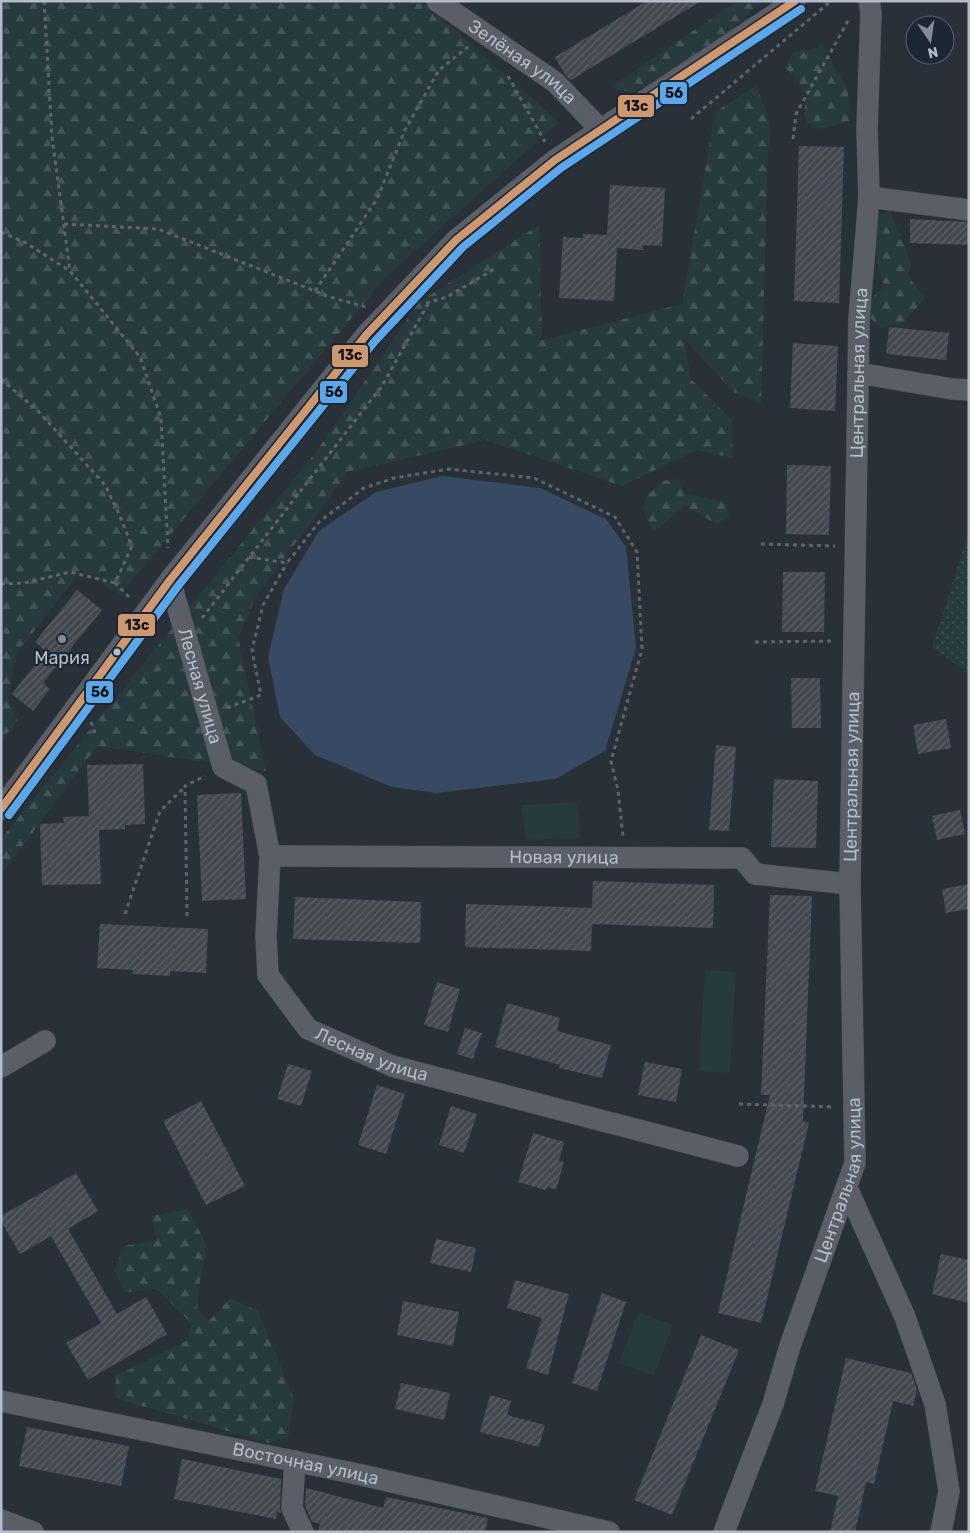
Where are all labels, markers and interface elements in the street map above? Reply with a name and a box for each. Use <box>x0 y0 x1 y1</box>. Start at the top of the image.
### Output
street label: Зелёная улица <box>464 15 581 109</box>
north arrow <box>905 15 955 65</box>
text: N <box>926 43 940 62</box>
line badge: 56 <box>659 81 688 105</box>
text: 56 <box>665 85 683 102</box>
line badge: 13с <box>617 94 655 118</box>
text: 13с <box>624 98 648 115</box>
street label: Центральная улица <box>846 287 873 458</box>
line badge: 13с <box>331 344 369 368</box>
text: 13с <box>338 347 362 364</box>
line badge: 56 <box>319 380 348 404</box>
text: 56 <box>325 384 343 401</box>
line badge: 13с <box>117 613 156 637</box>
text: 13с <box>125 617 149 634</box>
street label: Лесная улица <box>173 625 227 746</box>
marker: Мария <box>56 633 68 645</box>
place label: Мария <box>34 647 90 669</box>
unlabelled marker <box>112 647 122 657</box>
line badge: 56 <box>85 680 114 704</box>
text: 56 <box>91 684 109 701</box>
street label: Центральная улица <box>839 691 864 862</box>
street label: Новая улица <box>509 846 619 868</box>
street label: Лесная улица <box>312 1023 430 1086</box>
street label: Центральная улица <box>810 1097 866 1266</box>
street label: Восточная улица <box>231 1438 381 1490</box>

